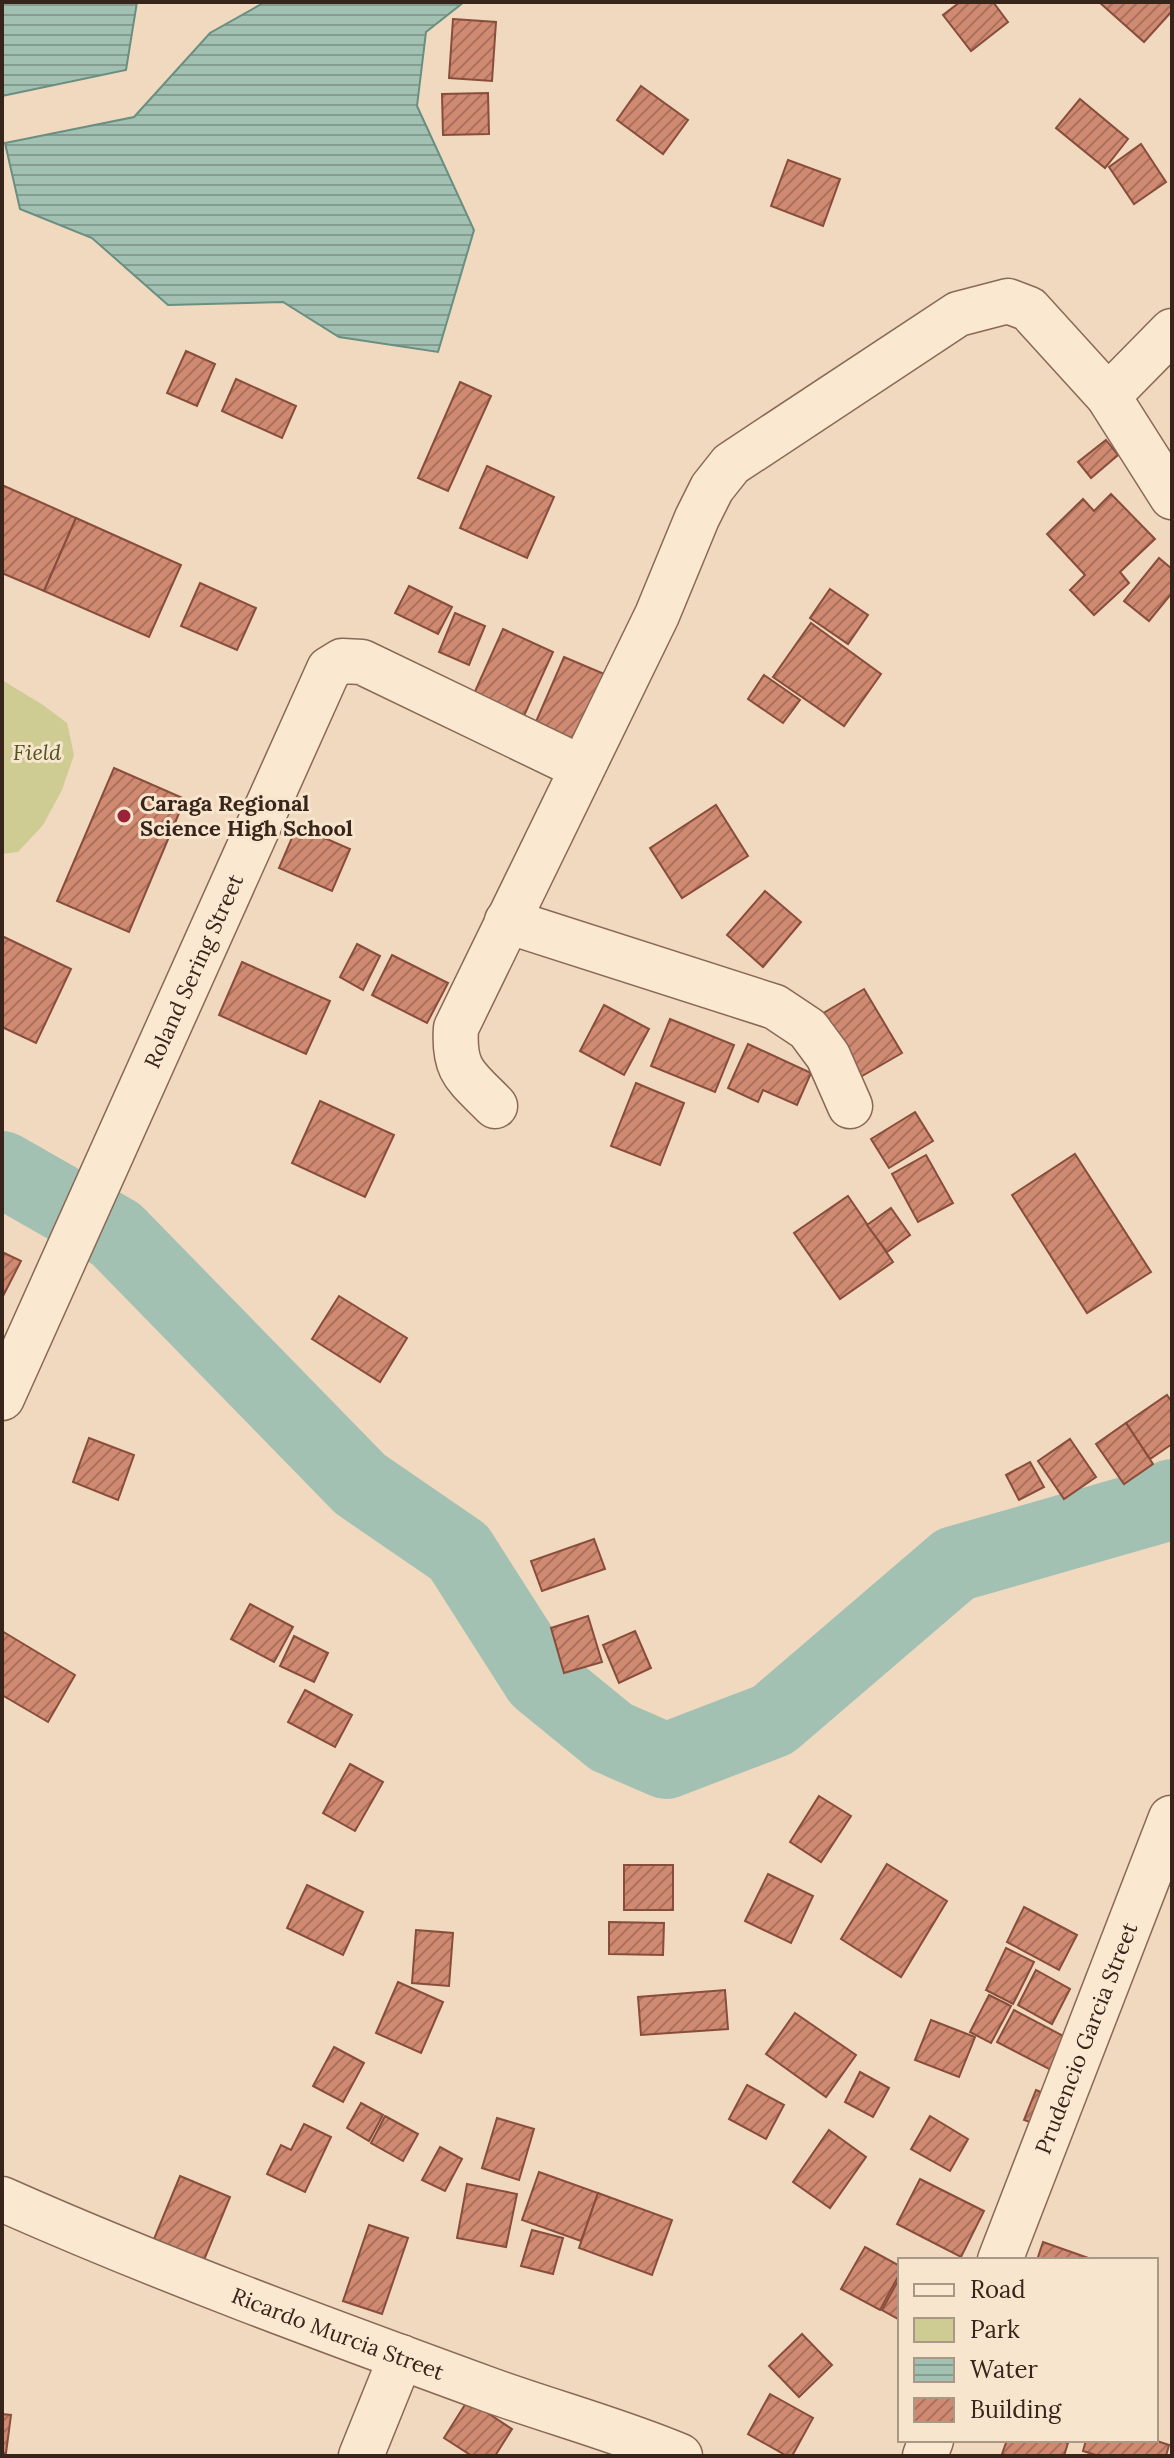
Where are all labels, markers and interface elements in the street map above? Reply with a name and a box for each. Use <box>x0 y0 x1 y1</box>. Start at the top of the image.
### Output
park label: Field <box>13 738 62 766</box>
place label: Caraga Regional Science High School <box>140 789 353 842</box>
marker: Caraga Regional Science High School <box>115 807 133 825</box>
street label: Roland Sering Street <box>138 869 250 1073</box>
street label: Prudencio Garcia Street <box>1028 1918 1143 2158</box>
legend <box>898 2258 1158 2442</box>
text: Road <box>970 2274 1026 2305</box>
street label: Ricardo Murcia Street <box>228 2281 448 2386</box>
text: Park <box>970 2314 1020 2345</box>
text: Water <box>970 2354 1038 2385</box>
text: Building <box>970 2394 1062 2425</box>

